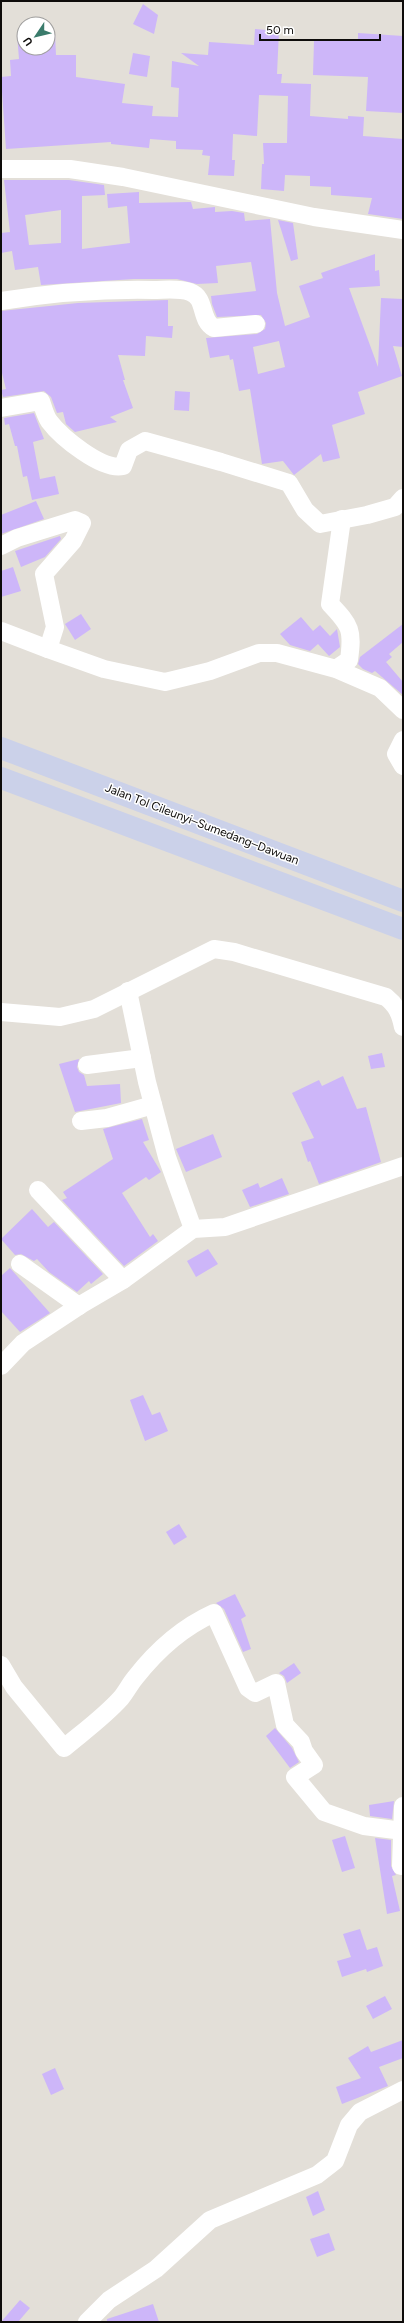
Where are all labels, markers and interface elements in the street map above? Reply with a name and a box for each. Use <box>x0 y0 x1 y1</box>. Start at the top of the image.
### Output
north arrow <box>16 16 56 56</box>
scale bar <box>260 16 380 42</box>
text: 50 m <box>266 23 294 37</box>
text: U <box>21 34 36 48</box>
street label: Jalan Tol Cileunyi–Sumedang–Dawuan <box>103 780 301 868</box>

